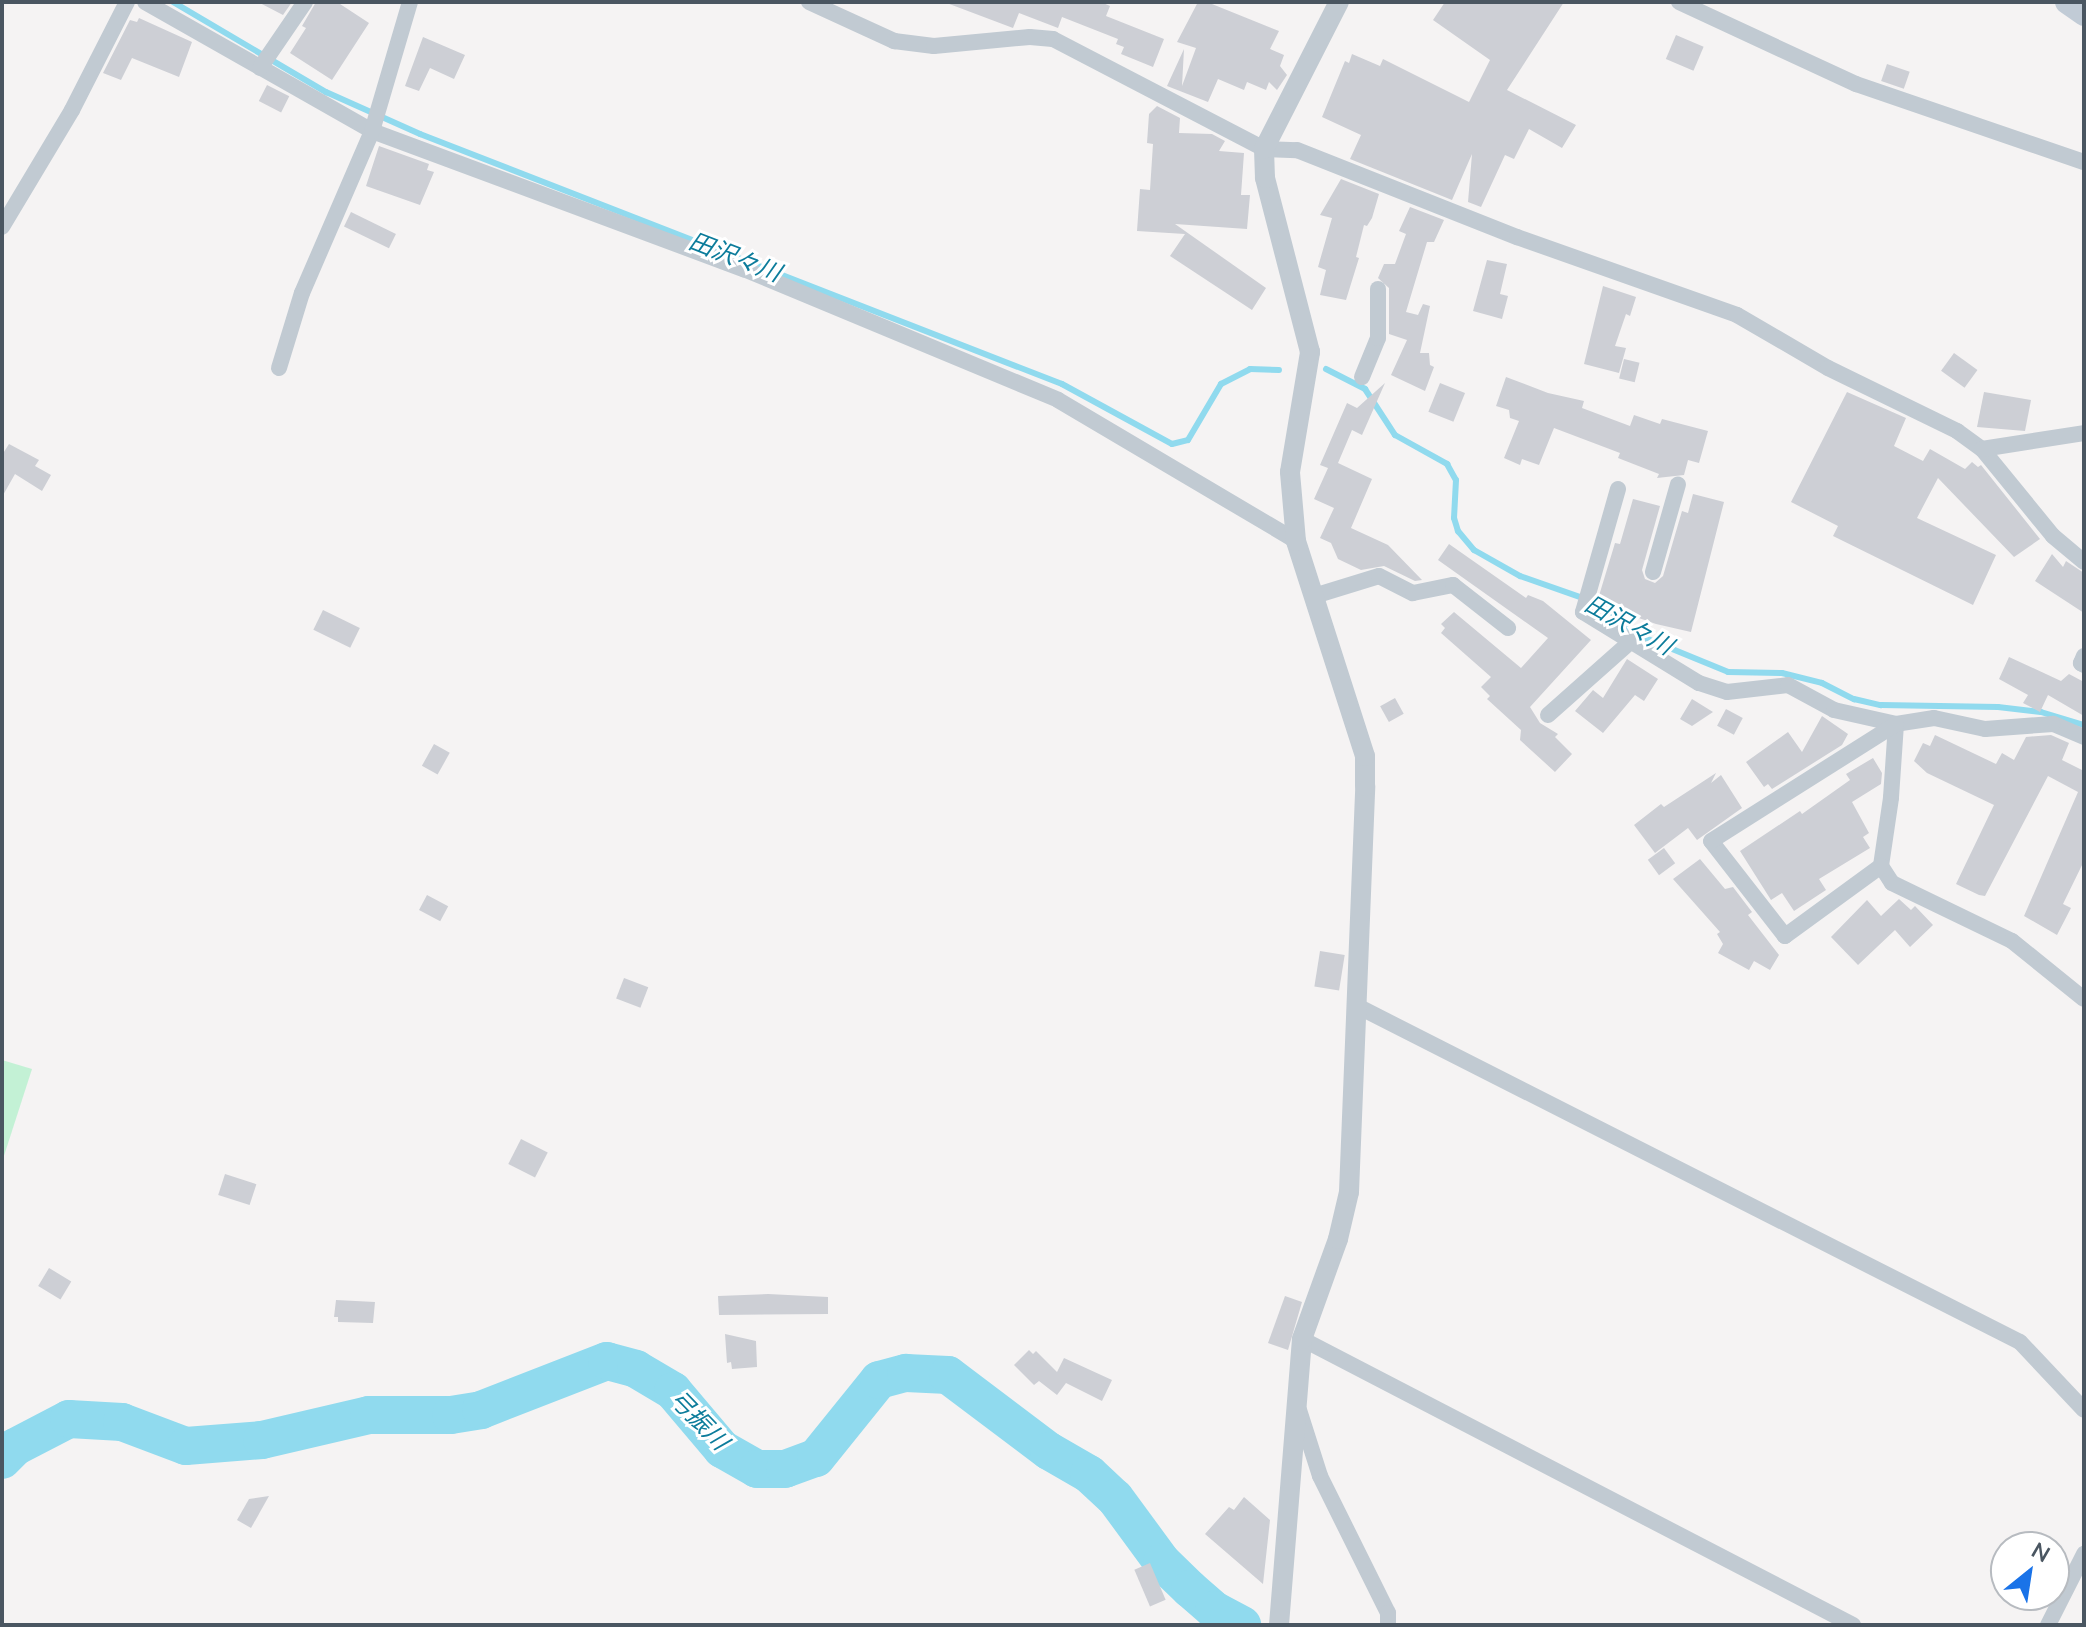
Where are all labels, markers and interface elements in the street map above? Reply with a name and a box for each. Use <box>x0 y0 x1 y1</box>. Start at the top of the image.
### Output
water label: 田沢々川 <box>685 226 785 288</box>
water label: 田沢々川 <box>1580 589 1678 661</box>
water label: 弓振川 <box>664 1384 734 1456</box>
north arrow <box>1990 1531 2070 1611</box>
text: N <box>2027 1536 2055 1568</box>

